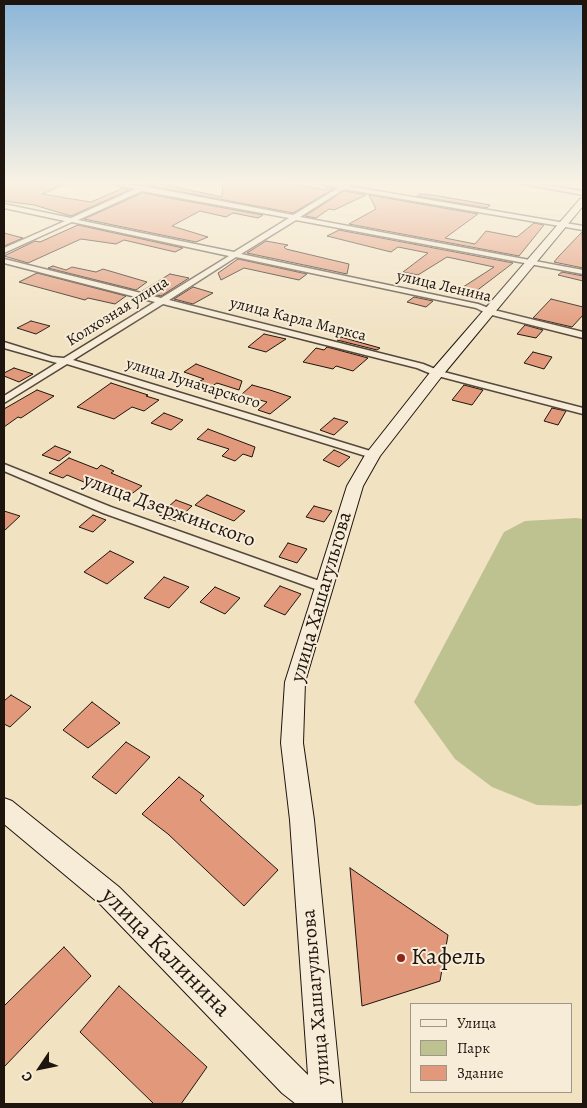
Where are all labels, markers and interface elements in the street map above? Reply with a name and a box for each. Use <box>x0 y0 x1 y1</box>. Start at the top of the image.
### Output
street label: улица Ленина <box>395 267 493 307</box>
street label: Колхозная улица <box>63 273 173 351</box>
street label: улица Карла Маркса <box>228 294 368 346</box>
street label: улица Луначарского <box>124 354 262 414</box>
street label: улица Дзержинского <box>80 469 258 553</box>
street label: улица Хашагульгова <box>286 509 358 685</box>
street label: улица Калинина <box>94 882 236 1024</box>
street label: улица Хашагульгова <box>297 908 337 1086</box>
place label: Кафель <box>411 944 485 972</box>
marker: Кафель <box>395 952 407 964</box>
legend <box>410 1003 572 1093</box>
text: Улица <box>457 1013 496 1033</box>
text: Парк <box>457 1038 490 1058</box>
north arrow <box>15 1043 65 1093</box>
text: Здание <box>457 1063 504 1083</box>
text: С <box>17 1068 37 1086</box>

